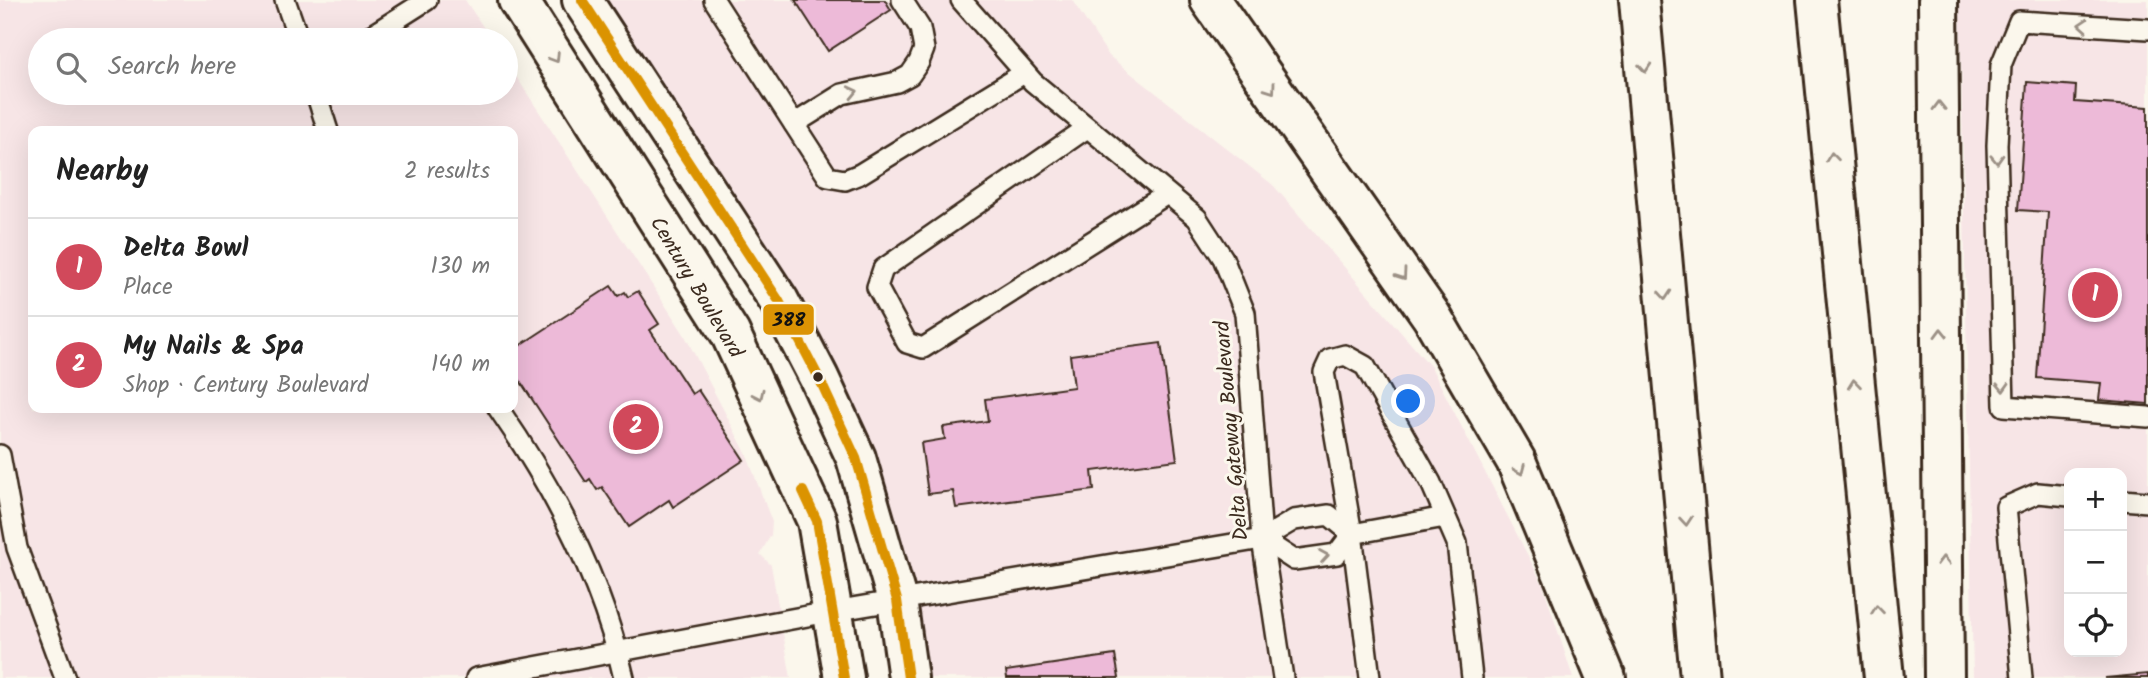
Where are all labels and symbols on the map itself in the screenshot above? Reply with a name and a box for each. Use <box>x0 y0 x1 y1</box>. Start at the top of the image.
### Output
one-way arrow <box>2078 18 2089 33</box>
one-way arrow <box>546 50 559 63</box>
one-way arrow <box>1637 63 1652 74</box>
one-way arrow <box>1263 81 1275 94</box>
one-way arrow <box>847 85 859 100</box>
one-way arrow <box>1931 100 1947 111</box>
one-way arrow <box>1825 151 1840 162</box>
one-way arrow <box>1989 155 2005 165</box>
street label: Century Boulevard <box>640 211 751 365</box>
one-way arrow <box>1394 267 1407 280</box>
pin: 1 <box>2072 269 2118 321</box>
one-way arrow <box>1658 289 1673 300</box>
line badge: 388 <box>762 303 815 336</box>
text: 388 <box>772 306 806 336</box>
street label: Delta Gateway Boulevard <box>1206 319 1259 542</box>
one-way arrow <box>1933 328 1949 338</box>
unlabelled marker <box>811 370 825 384</box>
one-way arrow <box>1847 378 1862 390</box>
one-way arrow <box>1996 382 2011 393</box>
your location <box>1391 384 1425 418</box>
one-way arrow <box>750 388 764 400</box>
pin: 2 <box>613 401 659 453</box>
one-way arrow <box>1512 462 1526 475</box>
one-way arrow <box>1678 516 1693 527</box>
one-way arrow <box>1318 548 1330 563</box>
one-way arrow <box>1935 555 1951 566</box>
one-way arrow <box>1869 604 1884 616</box>

